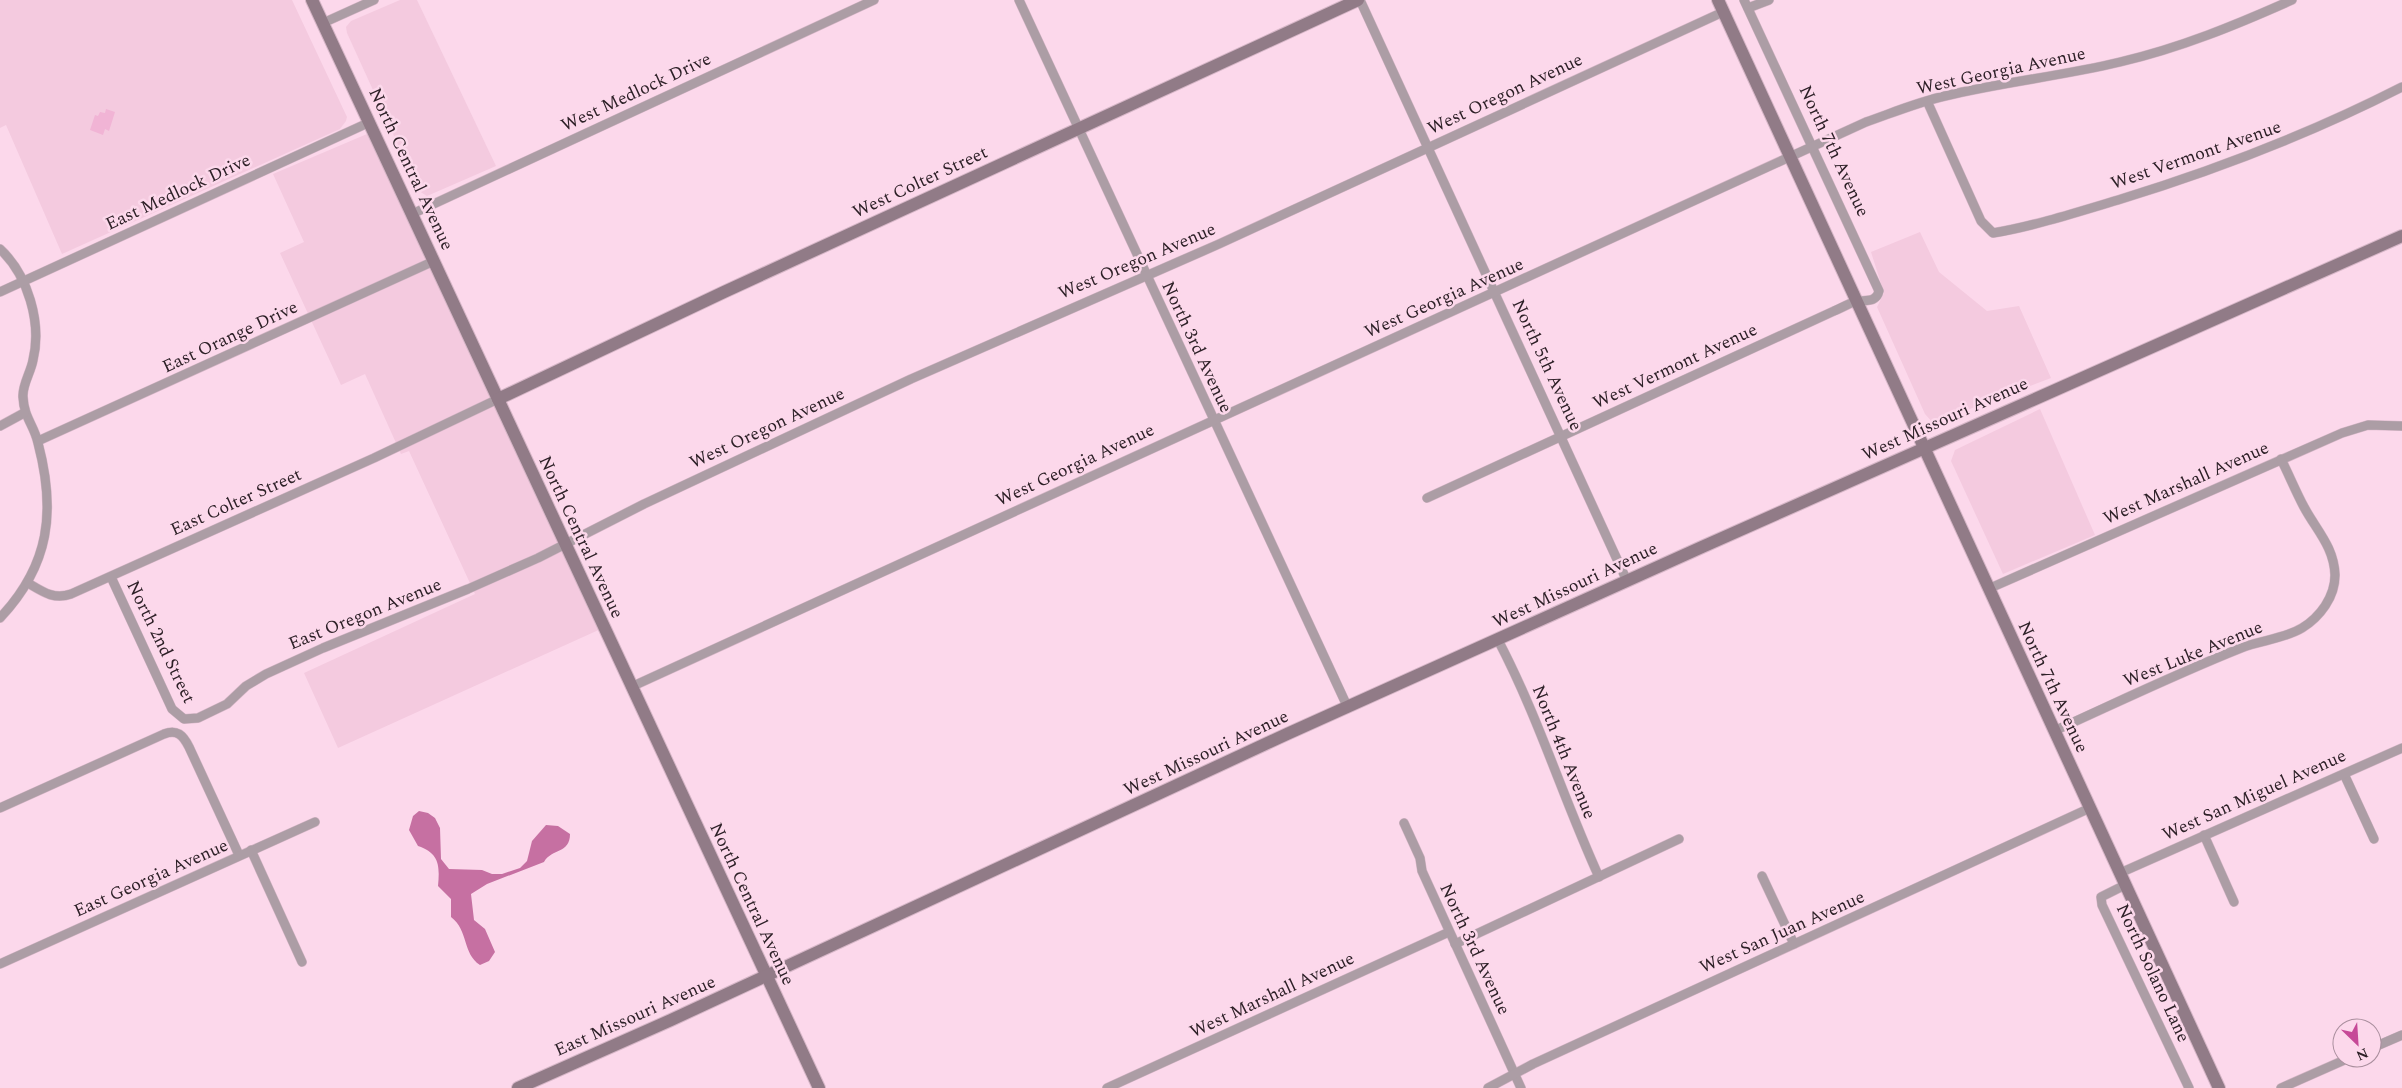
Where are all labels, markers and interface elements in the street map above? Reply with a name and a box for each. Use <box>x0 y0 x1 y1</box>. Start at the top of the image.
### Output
street label: West Georgia Avenue <box>1914 40 2088 102</box>
street label: West Medlock Drive <box>556 45 716 139</box>
street label: West Oregon Avenue <box>1423 46 1587 142</box>
street label: North 7th Avenue <box>1792 81 1876 221</box>
street label: North Central Avenue <box>361 83 461 255</box>
street label: West Vermont Avenue <box>2107 113 2285 197</box>
street label: West Colter Street <box>848 139 992 225</box>
street label: East Medlock Drive <box>101 147 255 237</box>
street label: West Oregon Avenue <box>1054 216 1220 306</box>
street label: West Georgia Avenue <box>1360 251 1528 345</box>
street label: North 3rd Avenue <box>1155 277 1239 417</box>
street label: East Orange Drive <box>158 294 302 380</box>
street label: North 5th Avenue <box>1505 295 1589 435</box>
street label: West Vermont Avenue <box>1588 316 1762 416</box>
street label: West Missouri Avenue <box>1858 370 2032 468</box>
street label: West Oregon Avenue <box>685 380 849 476</box>
street label: West Georgia Avenue <box>991 416 1159 514</box>
street label: West Marshall Avenue <box>2099 434 2273 532</box>
street label: North Central Avenue <box>531 451 631 623</box>
street label: East Colter Street <box>166 461 306 543</box>
street label: West Missouri Avenue <box>1488 535 1662 635</box>
street label: East Oregon Avenue <box>284 571 446 657</box>
street label: North 2nd Street <box>120 576 202 708</box>
street label: West Luke Avenue <box>2119 614 2267 694</box>
street label: North 7th Avenue <box>2011 617 2095 757</box>
street label: North 4th Avenue <box>1525 681 1603 823</box>
street label: West Missouri Avenue <box>1119 703 1293 803</box>
street label: West San Miguel Avenue <box>2158 742 2350 848</box>
street label: North Central Avenue <box>702 818 802 990</box>
street label: East Georgia Avenue <box>69 832 233 924</box>
street label: North 3rd Avenue <box>1433 879 1517 1019</box>
street label: West San Juan Avenue <box>1695 883 1869 981</box>
street label: North Solano Lane <box>2109 899 2197 1047</box>
street label: West Marshall Avenue <box>1185 945 1359 1045</box>
street label: East Missouri Avenue <box>550 968 720 1064</box>
north arrow <box>2332 1018 2382 1068</box>
text: N <box>2353 1042 2372 1066</box>

